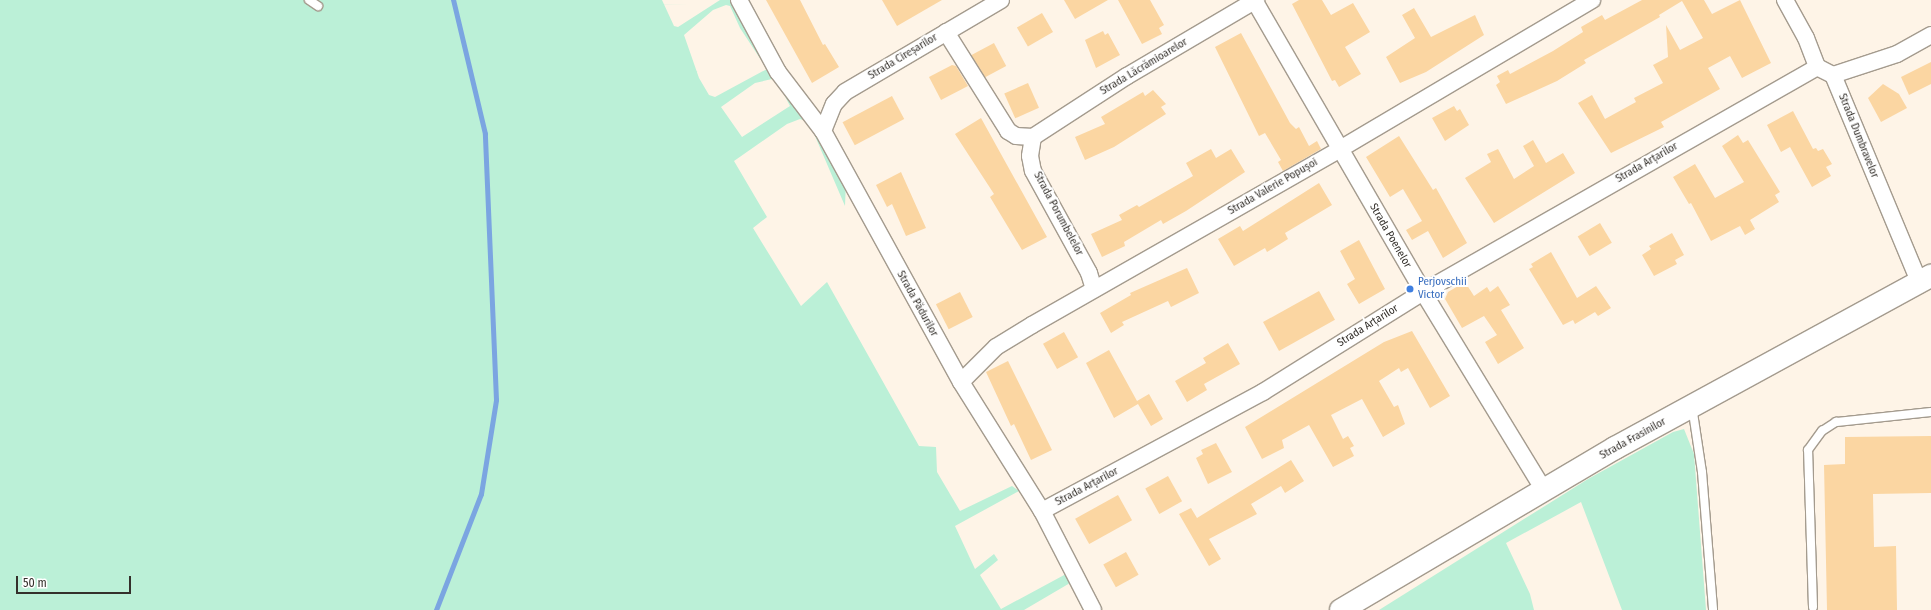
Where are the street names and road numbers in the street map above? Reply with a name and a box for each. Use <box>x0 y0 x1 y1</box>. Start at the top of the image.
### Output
street label: Strada Cireșarilor <box>866 31 940 83</box>
street label: Strada Lăcrămioarelor <box>1098 36 1190 98</box>
street label: Strada Dumbravelor <box>1835 92 1881 180</box>
street label: Strada Arțarilor <box>1614 140 1680 186</box>
street label: Strada Valerie Popușoi <box>1226 156 1320 218</box>
street label: Strada Porumbelelor <box>1030 170 1086 258</box>
street label: Strada Poenelor <box>1366 201 1414 271</box>
street label: Strada Pădurilor <box>894 269 940 339</box>
street label: Strada Arțarilor <box>1335 302 1401 350</box>
street label: Strada Frasinilor <box>1598 415 1668 463</box>
street label: Strada Arțarilor <box>1053 465 1121 509</box>

